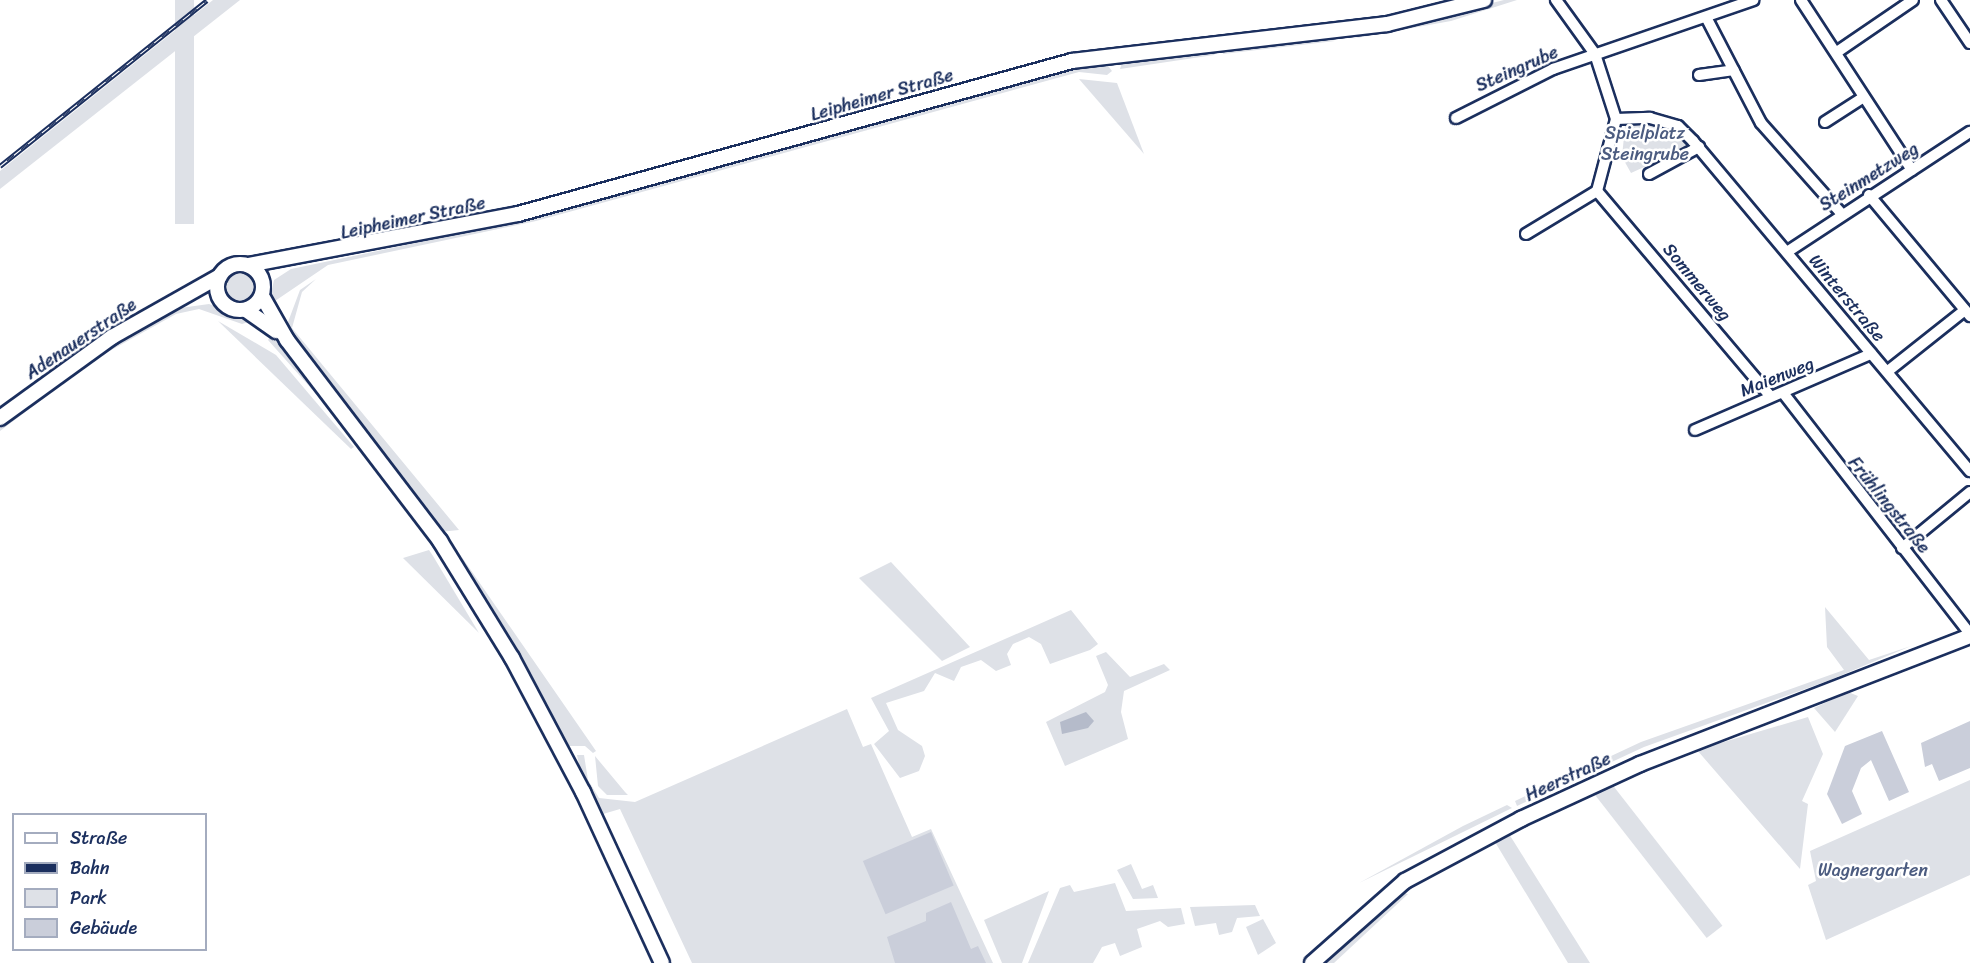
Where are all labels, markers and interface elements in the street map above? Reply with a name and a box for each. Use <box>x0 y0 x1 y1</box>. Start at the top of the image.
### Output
street label: Steingrube <box>1472 41 1562 97</box>
street label: Leipheimer Straße <box>808 64 956 126</box>
park label: Spielplatz Steingrube <box>1601 123 1689 166</box>
street label: Steinmetzweg <box>1815 138 1923 216</box>
street label: Leipheimer Straße <box>339 192 487 244</box>
street label: Sommerweg <box>1658 239 1736 325</box>
street label: Winterstraße <box>1804 250 1890 346</box>
street label: Adenauerstraße <box>21 294 141 384</box>
street label: Maienweg <box>1737 352 1817 402</box>
street label: Frühlingstraße <box>1844 452 1934 558</box>
street label: Heerstraße <box>1522 748 1614 806</box>
legend <box>12 813 207 951</box>
text: Straße <box>70 822 127 854</box>
text: Bahn <box>70 852 110 884</box>
park label: Wagnergarten <box>1818 859 1928 881</box>
text: Park <box>70 882 107 914</box>
text: Gebäude <box>70 912 137 944</box>

